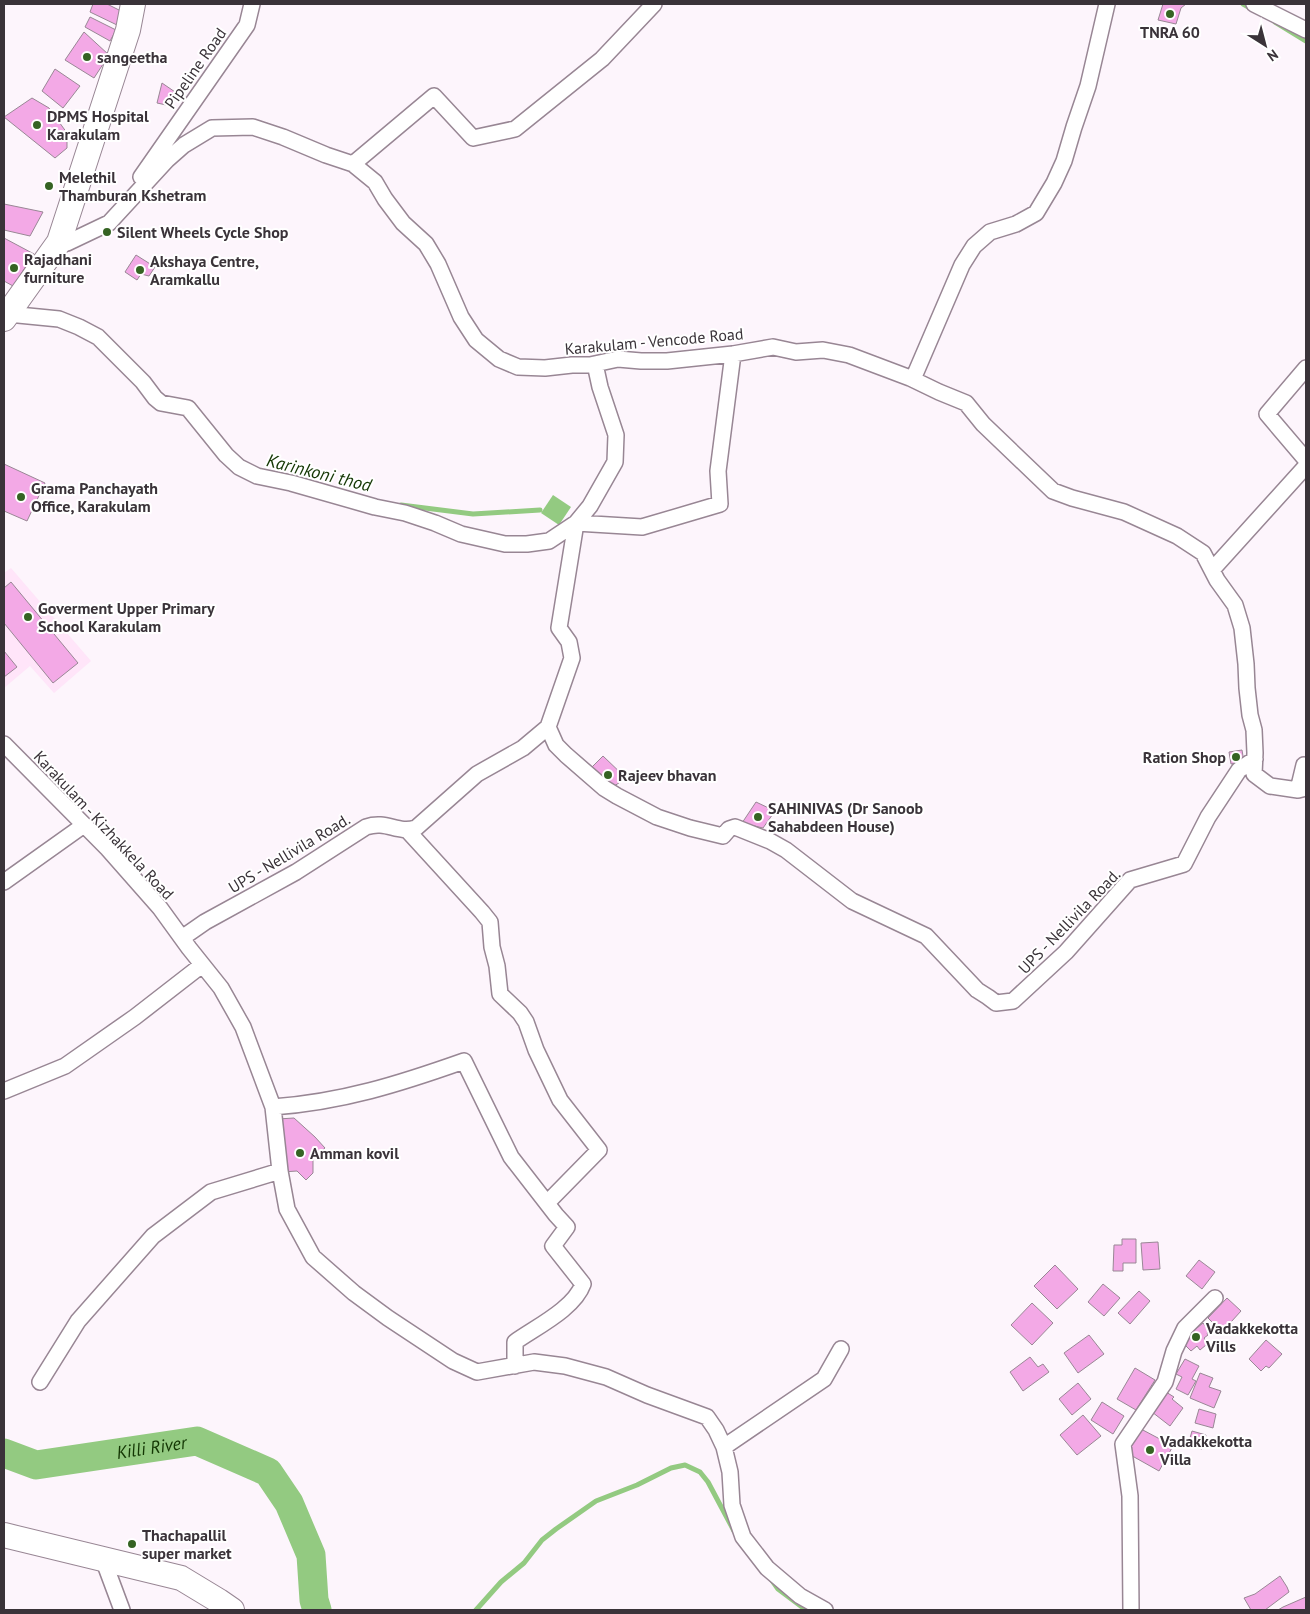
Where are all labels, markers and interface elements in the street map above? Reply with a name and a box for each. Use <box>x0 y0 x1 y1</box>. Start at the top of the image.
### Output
marker: TNRA 60 <box>1164 8 1176 20</box>
north arrow <box>1240 20 1290 70</box>
place label: TNRA 60 <box>1140 22 1200 42</box>
street label: Pipeline Road <box>160 24 230 112</box>
text: N <box>1264 46 1282 66</box>
place label: sangeetha <box>97 47 167 67</box>
marker: sangeetha <box>81 51 93 63</box>
place label: DPMS Hospital Karakulam <box>47 106 149 144</box>
marker: DPMS Hospital Karakulam <box>31 119 43 131</box>
place label: Melethil Thamburan Kshetram <box>59 167 206 205</box>
marker: Melethil Thamburan Kshetram <box>43 180 55 192</box>
place label: Silent Wheels Cycle Shop <box>117 222 289 242</box>
marker: Silent Wheels Cycle Shop <box>101 226 113 238</box>
place label: Rajadhani furniture <box>24 249 92 287</box>
place label: Akshaya Centre, Aramkallu <box>150 251 259 289</box>
marker: Rajadhani furniture <box>8 262 20 274</box>
marker: Akshaya Centre, Aramkallu <box>134 264 146 276</box>
street label: Karakulam - Vencode Road <box>564 323 744 359</box>
water label: Karinkoni thod <box>264 448 375 497</box>
place label: Grama Panchayath Office, Karakulam <box>31 478 158 516</box>
marker: Grama Panchayath Office, Karakulam <box>15 491 27 503</box>
place label: Goverment Upper Primary School Karakulam <box>38 598 215 636</box>
marker: Goverment Upper Primary School Karakulam <box>22 611 34 623</box>
street label: Karakulam - Kizhakkela Road <box>30 746 178 904</box>
place label: Ration Shop <box>1143 747 1226 767</box>
marker: Ration Shop <box>1230 751 1242 763</box>
place label: Rajeev bhavan <box>618 765 716 785</box>
marker: Rajeev bhavan <box>602 769 614 781</box>
place label: SAHINIVAS (Dr Sanoob Sahabdeen House) <box>768 798 924 836</box>
street label: UPS - Nellivila Road. <box>225 809 353 897</box>
marker: SAHINIVAS (Dr Sanoob Sahabdeen House) <box>752 811 764 823</box>
street label: UPS - Nellivila Road. <box>1014 864 1124 978</box>
place label: Amman kovil <box>310 1143 399 1163</box>
marker: Amman kovil <box>294 1147 306 1159</box>
place label: Vadakkekotta Vills <box>1205 1318 1298 1356</box>
marker: Vadakkekotta Vills <box>1190 1331 1202 1343</box>
water label: Killi River <box>115 1431 189 1464</box>
place label: Vadakkekotta Villa <box>1159 1431 1252 1469</box>
marker: Vadakkekotta Villa <box>1144 1444 1156 1456</box>
place label: Thachapallil super market <box>142 1525 232 1563</box>
marker: Thachapallil super market <box>126 1538 138 1550</box>

